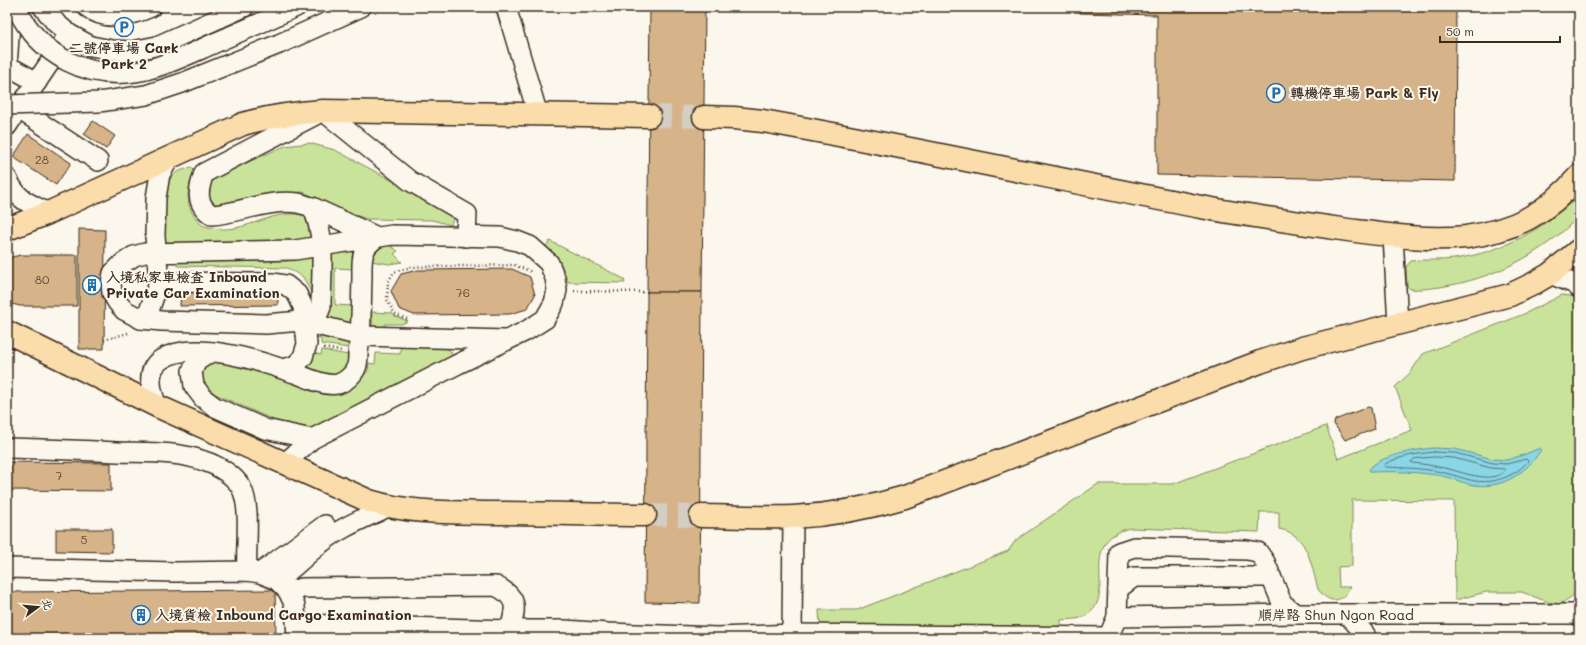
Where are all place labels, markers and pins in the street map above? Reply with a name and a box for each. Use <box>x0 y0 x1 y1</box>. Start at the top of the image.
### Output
parking icon: 二號停車場 Cark Park 2 <box>113 16 135 38</box>
place label: 二號停車場 Cark Park 2 <box>70 38 178 73</box>
parking icon: 轉機停車場 Park & Fly <box>1265 82 1287 104</box>
place label: 轉機停車場 Park & Fly <box>1290 83 1439 102</box>
place label: 入境私家車檢查 Inbound Private Car Examination <box>106 267 280 302</box>
building icon: 入境私家車檢查 Inbound Private Car Examination <box>81 274 103 296</box>
building icon: 入境貨檢 Inbound Cargo Examination <box>130 604 152 626</box>
place label: 入境貨檢 Inbound Cargo Examination <box>155 605 412 624</box>

